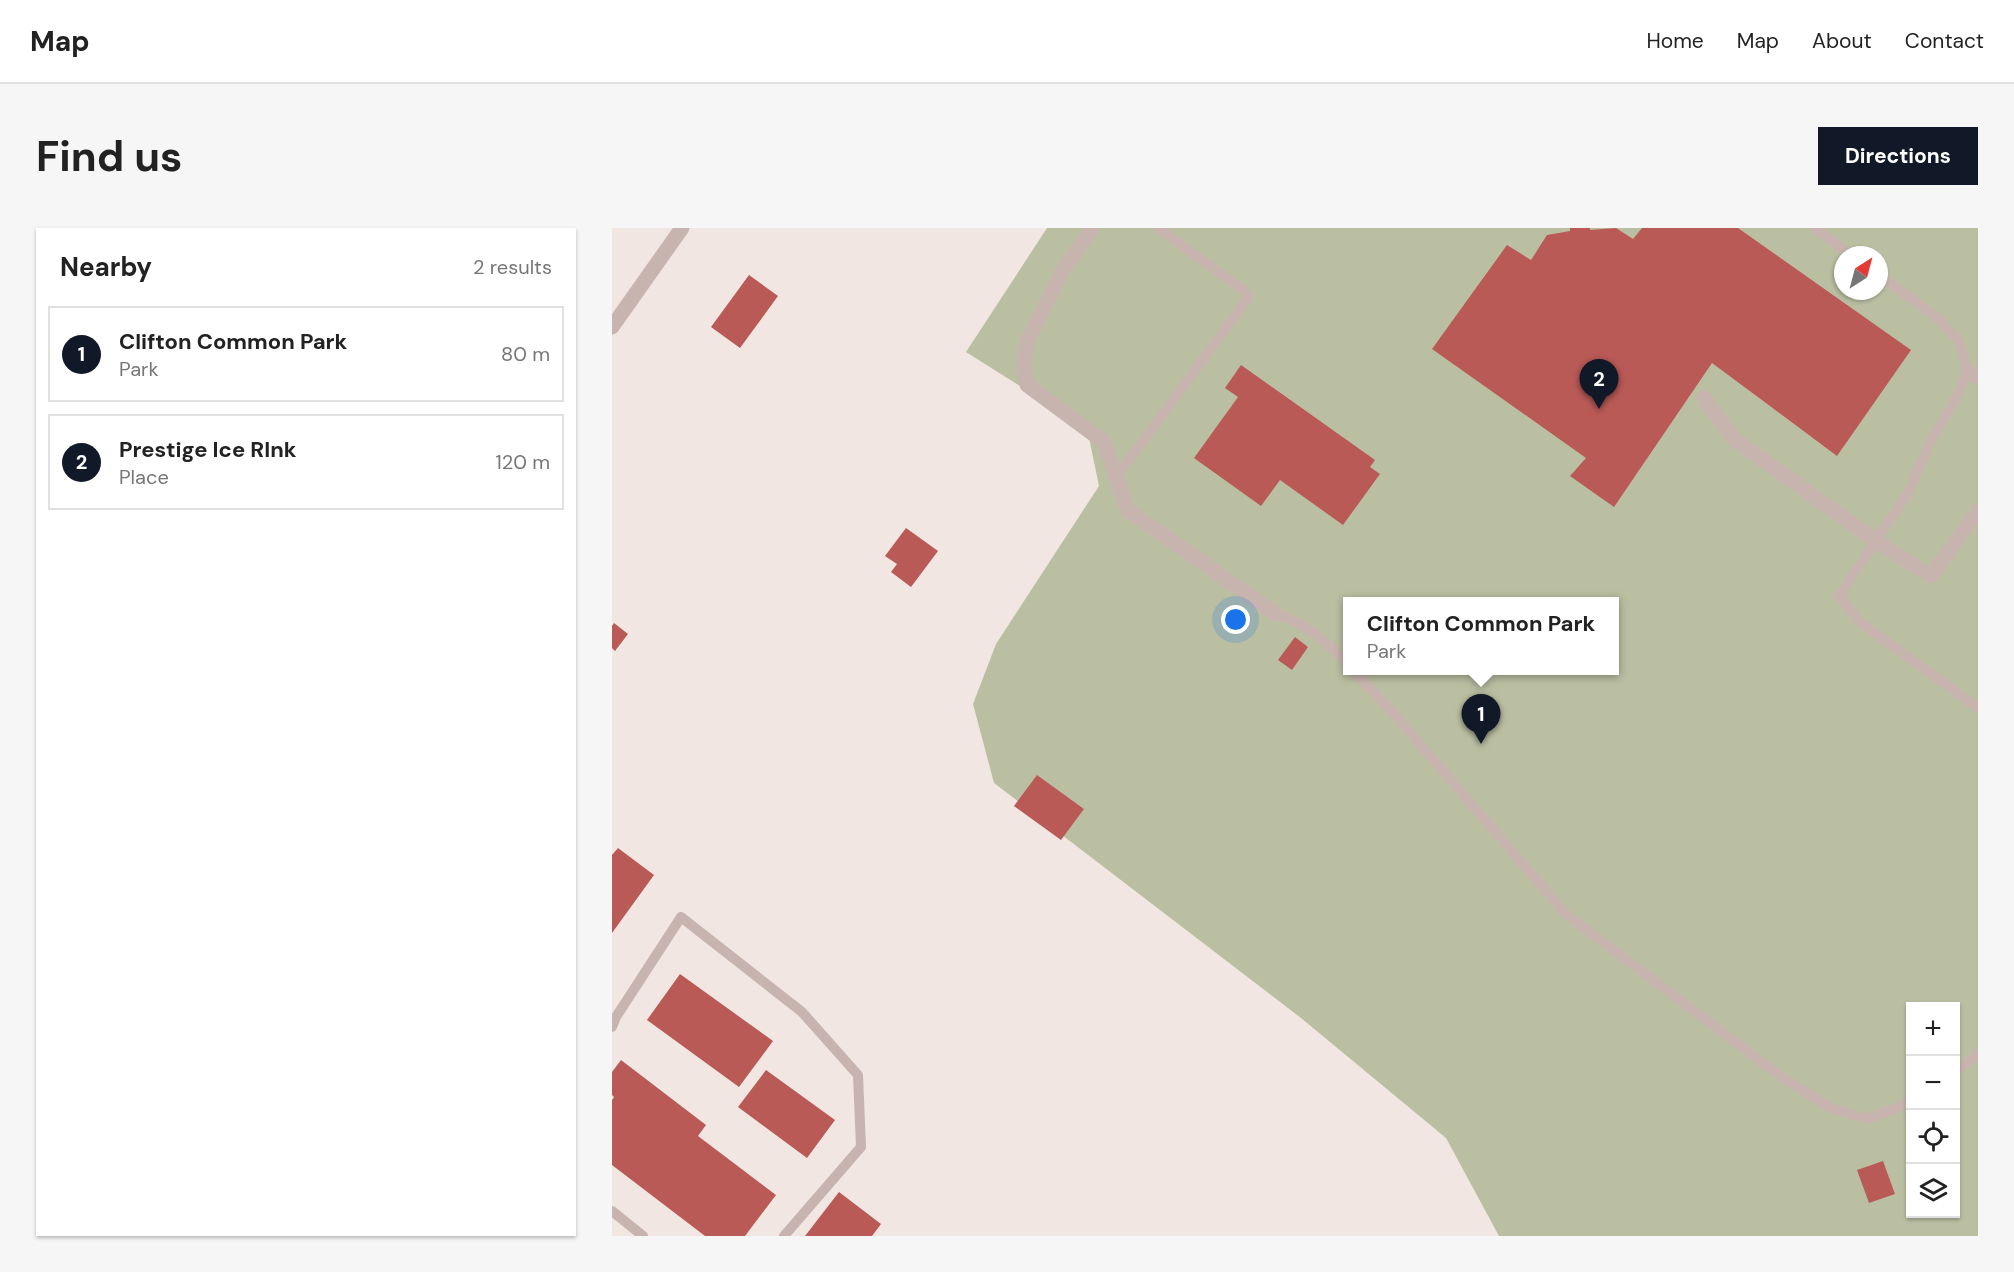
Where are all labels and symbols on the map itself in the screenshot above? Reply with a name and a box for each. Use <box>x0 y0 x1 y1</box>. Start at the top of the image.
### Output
north arrow <box>1834 246 1888 300</box>
pin: 2 <box>1580 360 1618 409</box>
your location <box>1221 605 1250 634</box>
pin: 1 <box>1462 694 1500 744</box>

